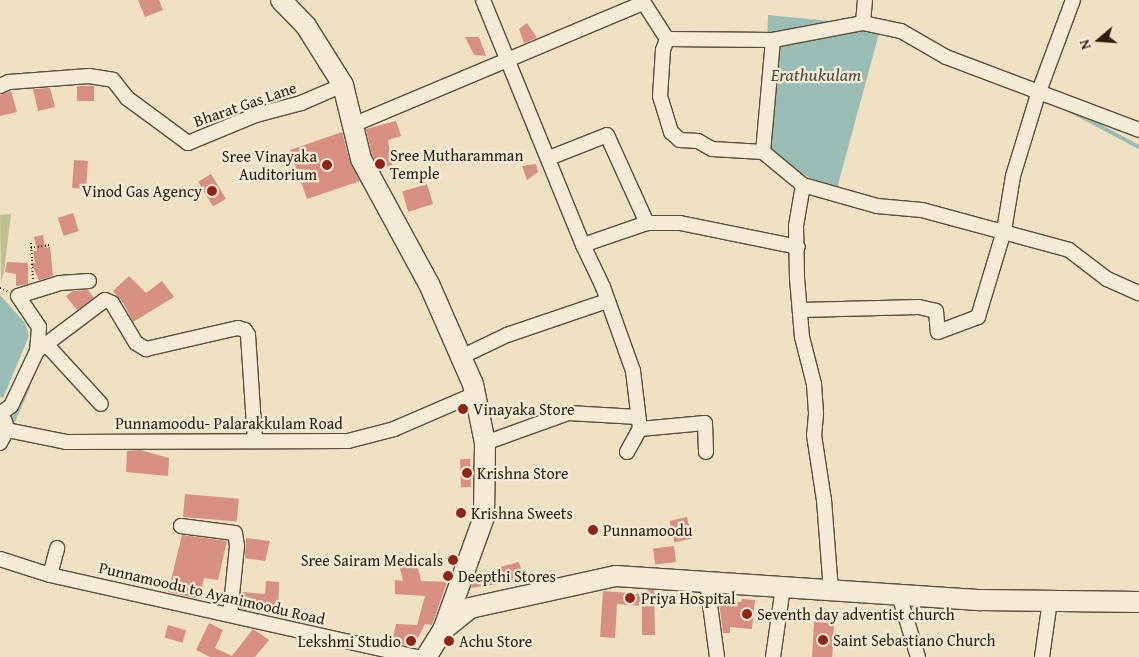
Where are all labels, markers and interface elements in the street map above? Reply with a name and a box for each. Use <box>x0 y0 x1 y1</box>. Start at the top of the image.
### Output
north arrow <box>1074 15 1124 65</box>
text: N <box>1074 37 1096 52</box>
water label: Erathukulam <box>771 64 861 86</box>
street label: Bharat Gas Lane <box>191 77 299 131</box>
place label: Sree Mutharamman Temple <box>390 145 523 183</box>
place label: Sree Vinayaka Auditorium <box>222 146 317 184</box>
marker: Sree Mutharamman Temple <box>374 158 386 170</box>
marker: Sree Vinayaka Auditorium <box>321 159 333 171</box>
place label: Vinod Gas Agency <box>82 181 202 201</box>
marker: Vinod Gas Agency <box>206 185 218 197</box>
place label: Vinayaka Store <box>473 399 574 419</box>
marker: Vinayaka Store <box>457 403 469 415</box>
street label: Punnamoodu- Palarakkulam Road <box>115 413 343 433</box>
place label: Krishna Store <box>477 463 568 483</box>
marker: Krishna Store <box>461 467 473 479</box>
place label: Krishna Sweets <box>471 503 573 523</box>
marker: Krishna Sweets <box>455 507 467 519</box>
place label: Punnamoodu <box>603 520 692 540</box>
marker: Punnamoodu <box>587 524 599 536</box>
place label: Sree Sairam Medicals <box>301 550 443 570</box>
marker: Sree Sairam Medicals <box>447 554 459 566</box>
street label: Punnamoodu to Ayanimoodu Road <box>97 558 327 628</box>
place label: Deepthi Stores <box>458 566 556 586</box>
marker: Deepthi Stores <box>442 570 454 582</box>
place label: Priya Hospital <box>641 588 735 608</box>
marker: Priya Hospital <box>623 591 637 605</box>
place label: Seventh day adventist church <box>757 604 955 624</box>
marker: Seventh day adventist church <box>741 608 753 620</box>
place label: Saint Sebastiano Church <box>833 630 995 650</box>
place label: Lekshmi Studio <box>298 631 401 651</box>
place label: Achu Store <box>459 631 532 651</box>
marker: Saint Sebastiano Church <box>817 634 829 646</box>
marker: Lekshmi Studio <box>405 635 417 647</box>
marker: Achu Store <box>443 635 455 647</box>

